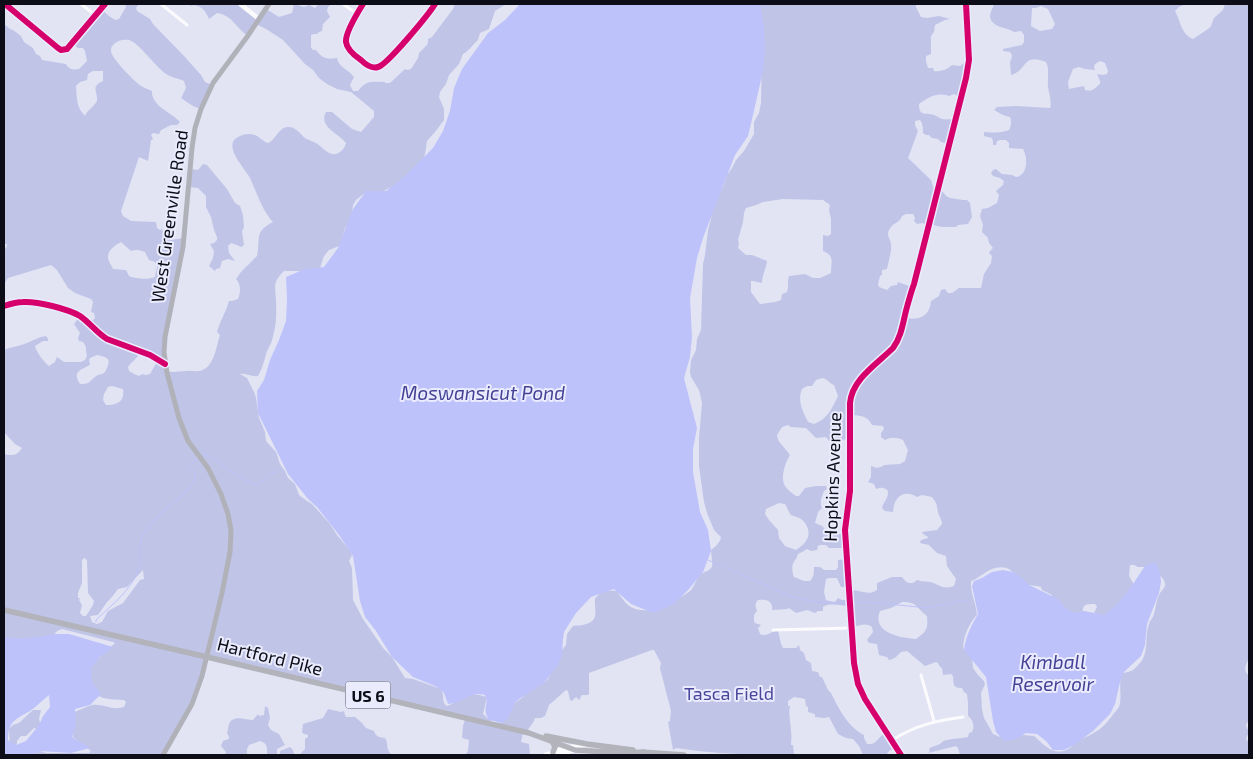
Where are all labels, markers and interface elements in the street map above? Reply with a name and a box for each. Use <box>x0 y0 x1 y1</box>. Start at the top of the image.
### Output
street label: West Greenville Road <box>146 128 192 304</box>
water label: Moswansicut Pond <box>401 381 565 404</box>
street label: Hopkins Avenue <box>819 412 845 542</box>
street label: Hartford Pike <box>215 632 325 680</box>
water label: Kimball Reservoir <box>1012 650 1095 695</box>
road number: US 6 <box>346 682 390 708</box>
park label: Tasca Field <box>684 682 774 704</box>

